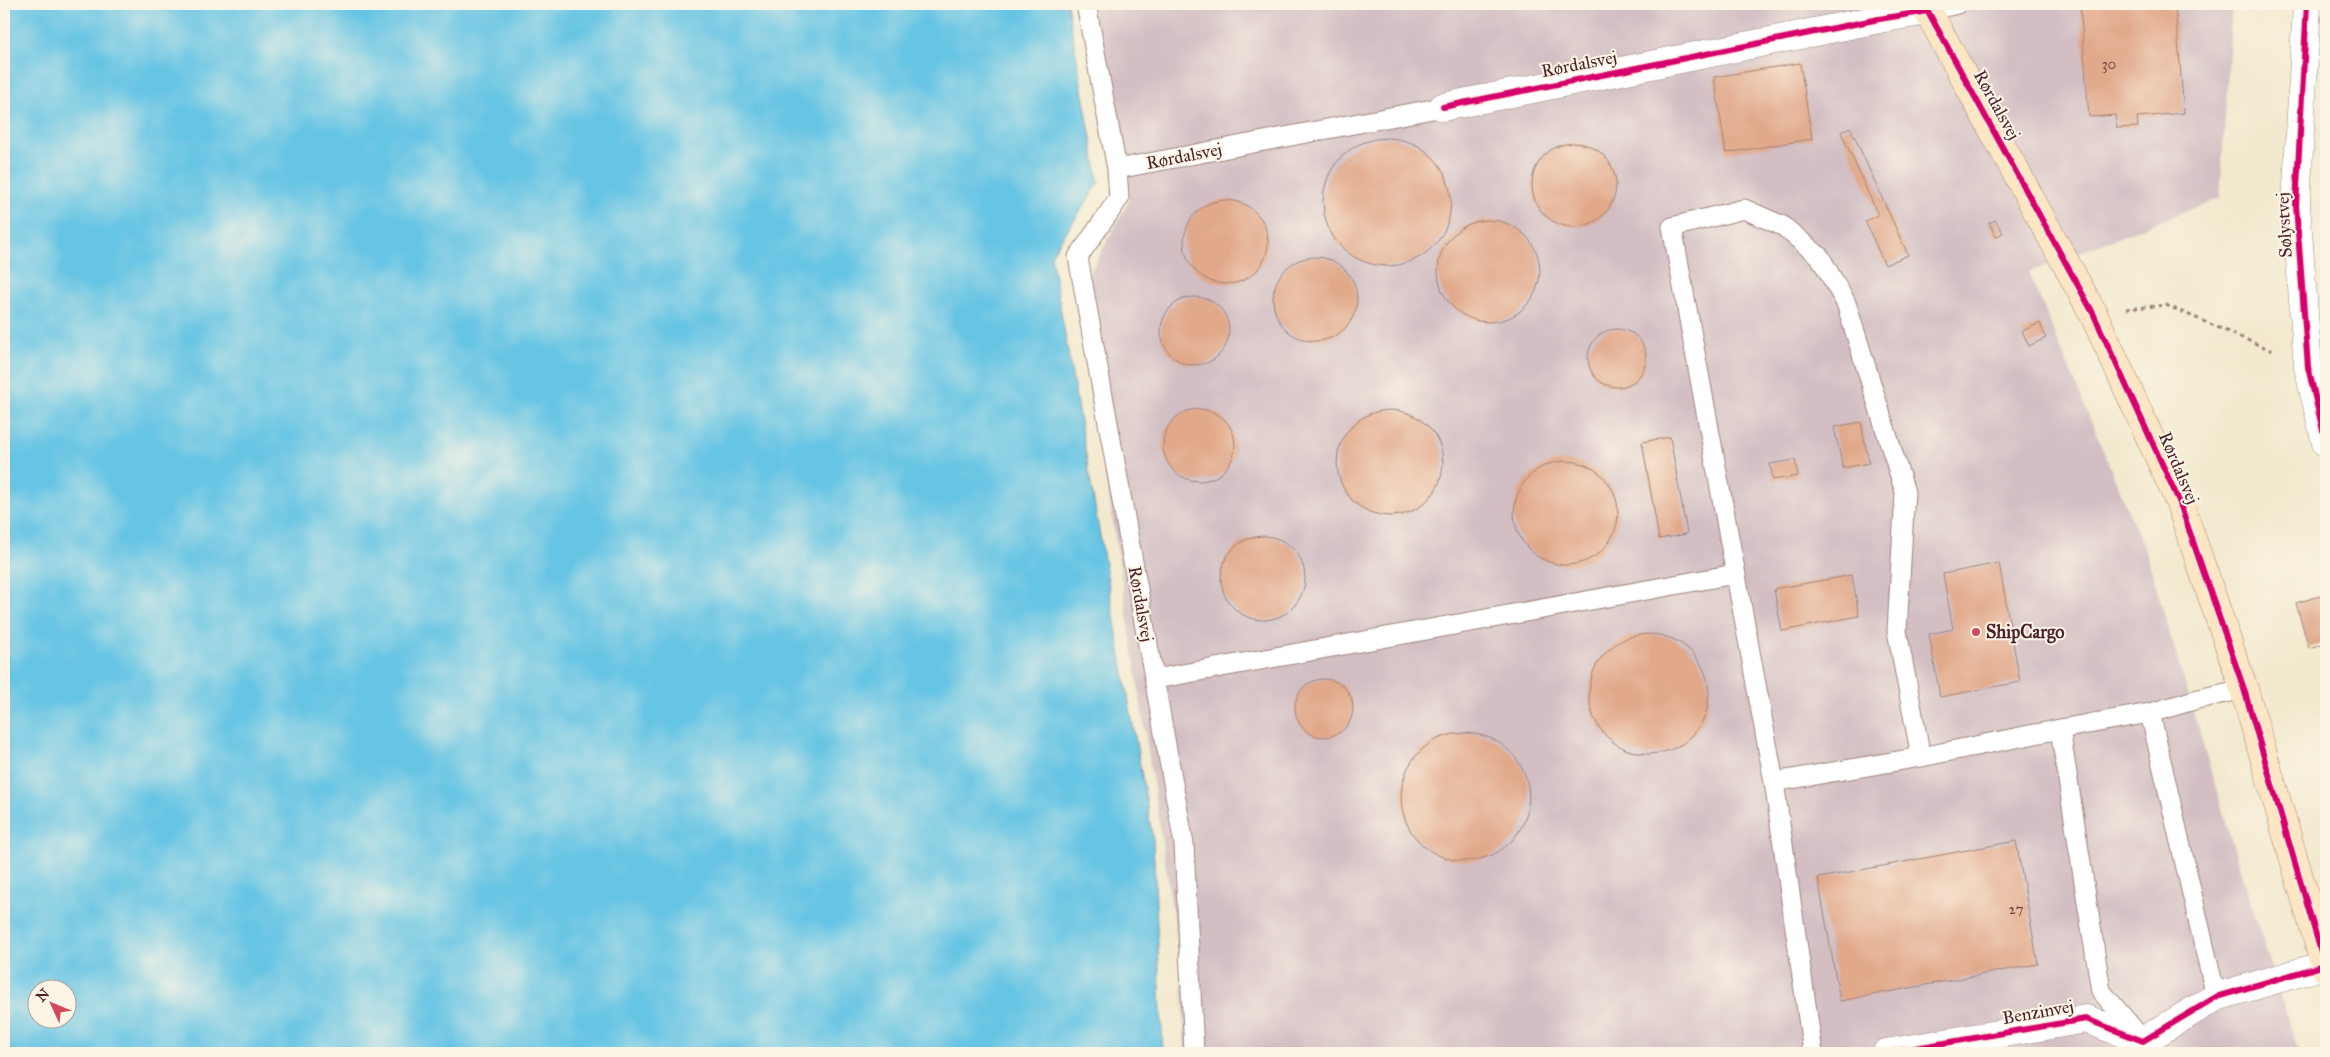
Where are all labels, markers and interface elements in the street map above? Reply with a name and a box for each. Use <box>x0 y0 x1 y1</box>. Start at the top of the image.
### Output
street label: Rørdalsvej <box>1539 46 1619 82</box>
house number: 30 <box>2102 55 2116 73</box>
street label: Rørdalsvej <box>1969 66 2025 144</box>
street label: Rørdalsvej <box>1144 138 1224 174</box>
street label: Sølystvej <box>2271 192 2297 258</box>
street label: Rørdalsvej <box>2154 428 2204 508</box>
street label: Rørdalsvej <box>1124 564 1158 644</box>
place label: ShipCargo <box>1986 621 2065 644</box>
marker: ShipCargo <box>1970 626 1982 638</box>
house number: 27 <box>2009 900 2024 918</box>
north arrow <box>28 980 78 1030</box>
text: N <box>33 985 53 1005</box>
street label: Benzinvej <box>2001 995 2075 1029</box>

